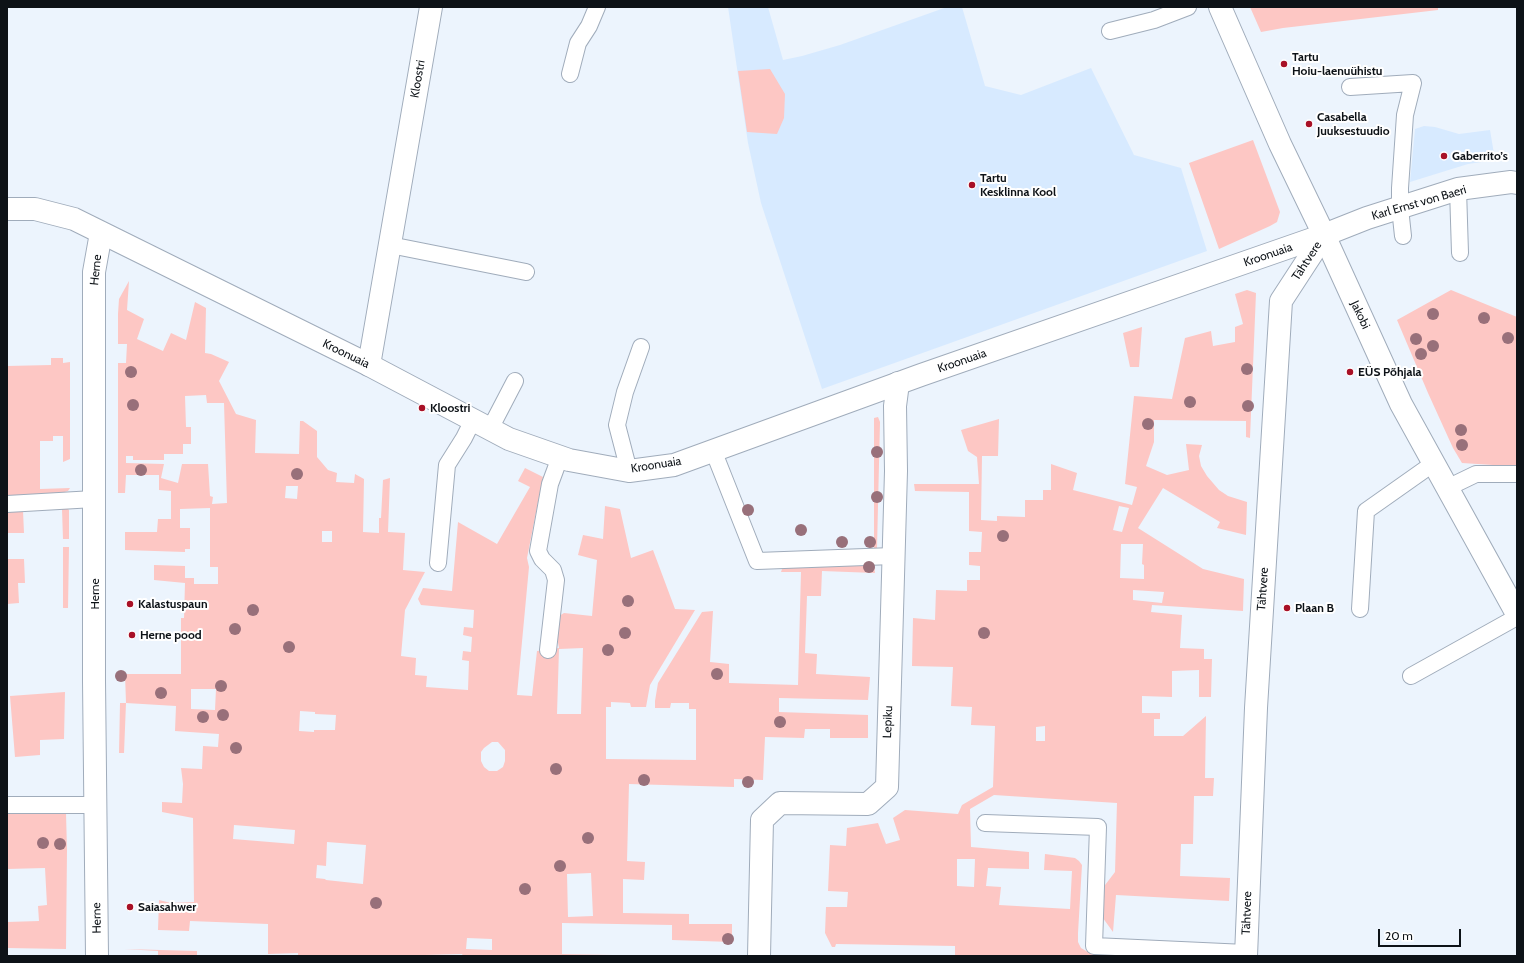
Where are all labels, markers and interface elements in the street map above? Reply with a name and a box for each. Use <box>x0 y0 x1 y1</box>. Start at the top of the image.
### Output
place label: Tartu Hoiu-laenuühistu <box>1292 50 1382 78</box>
street label: Kloostri <box>408 59 428 99</box>
marker: Tartu Hoiu-laenuühistu <box>1279 59 1289 69</box>
place label: Casabella Juuksestuudio <box>1317 110 1390 138</box>
marker: Casabella Juuksestuudio <box>1304 119 1314 129</box>
place label: Gaberrito’s <box>1452 149 1508 163</box>
marker: Gaberrito’s <box>1439 151 1449 161</box>
place label: Tartu Kesklinna Kool <box>980 171 1056 199</box>
marker: Tartu Kesklinna Kool <box>967 180 977 190</box>
street label: Karl Ernst von Baeri <box>1370 183 1468 223</box>
street label: Tähtvere <box>1289 239 1325 283</box>
street label: Kroonuaia <box>1242 240 1294 270</box>
street label: Herne <box>87 254 105 286</box>
street label: Jakobi <box>1347 299 1373 331</box>
street label: Kroonuaia <box>320 336 372 372</box>
street label: Kroonuaia <box>936 346 988 376</box>
place label: EÜS Põhjala <box>1358 365 1422 379</box>
marker: EÜS Põhjala <box>1345 367 1355 377</box>
place label: Kloostri <box>430 401 470 415</box>
marker: Kloostri <box>417 403 427 413</box>
street label: Kroonuaia <box>630 454 682 476</box>
street label: Tähtvere <box>1254 567 1272 611</box>
street label: Herne <box>88 578 102 610</box>
place label: Kalastuspaun <box>138 597 208 611</box>
marker: Kalastuspaun <box>125 599 135 609</box>
place label: Plaan B <box>1295 601 1334 615</box>
marker: Plaan B <box>1282 603 1292 613</box>
place label: Herne pood <box>140 628 202 642</box>
marker: Herne pood <box>127 630 137 640</box>
street label: Lepiku <box>880 705 896 739</box>
street label: Tähtvere <box>1239 891 1255 935</box>
place label: Saiasahwer <box>138 900 196 914</box>
street label: Herne <box>90 902 104 934</box>
marker: Saiasahwer <box>125 902 135 912</box>
scale bar <box>1380 921 1463 947</box>
text: 20 m <box>1385 928 1413 943</box>

